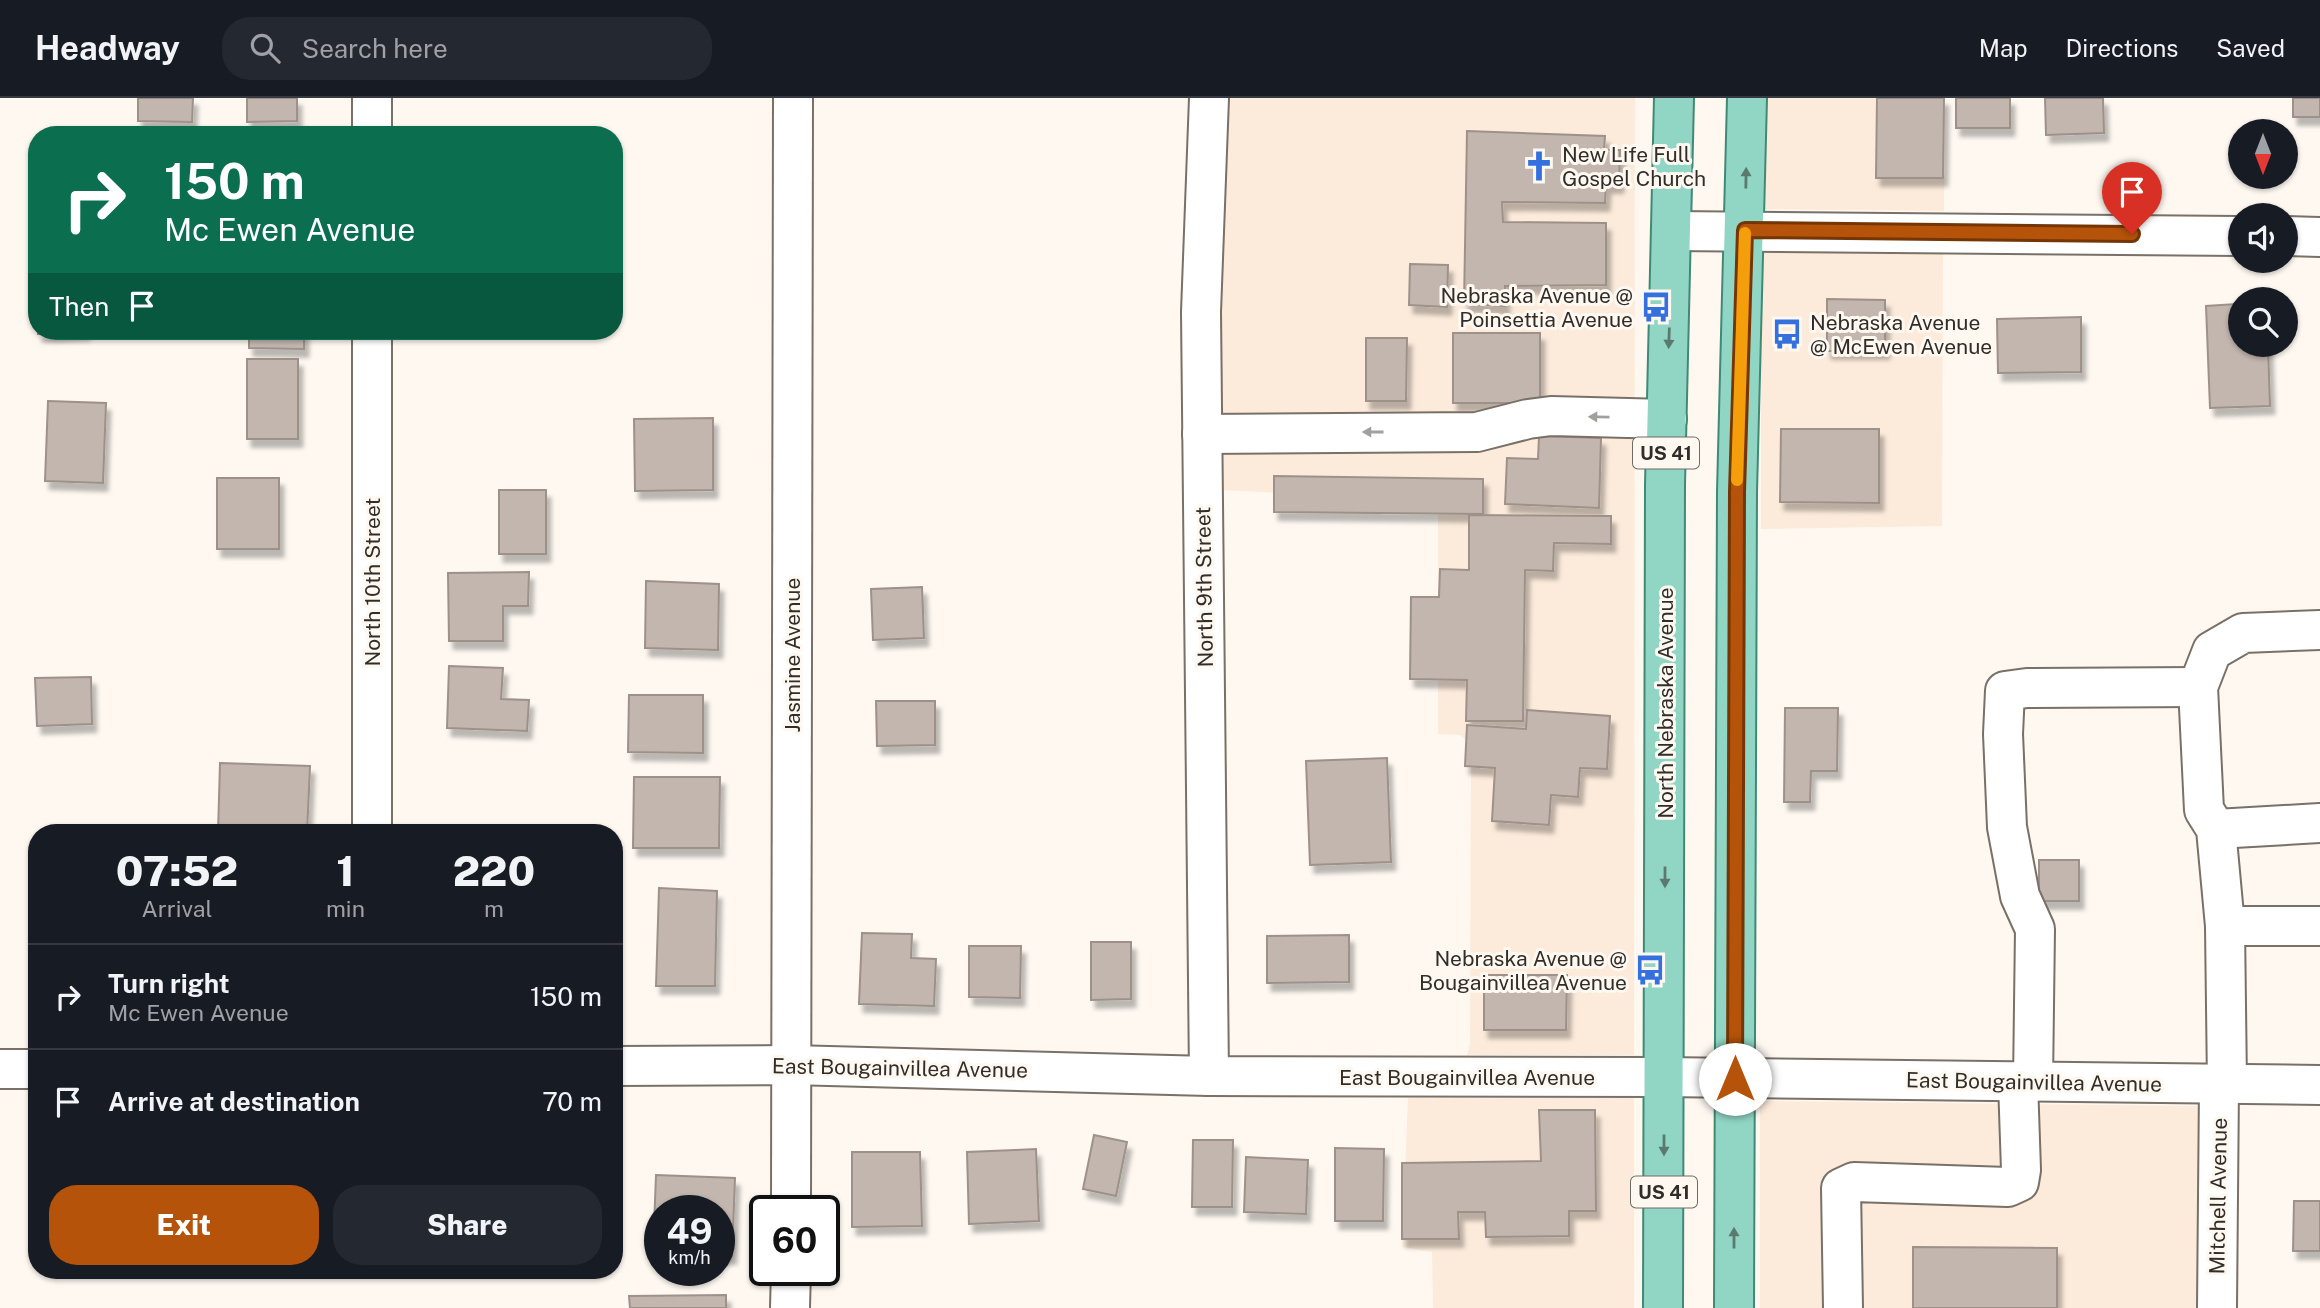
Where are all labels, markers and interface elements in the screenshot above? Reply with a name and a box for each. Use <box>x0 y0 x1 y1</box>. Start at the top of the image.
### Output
search box <box>222 17 712 80</box>
text: Headway <box>35 29 180 67</box>
icon: search <box>246 29 284 67</box>
text: Search here <box>302 33 448 64</box>
text: Map <box>1979 34 2028 62</box>
text: Directions <box>2066 34 2178 62</box>
text: Saved <box>2216 34 2285 62</box>
north arrow <box>2228 119 2298 189</box>
map controls <box>2228 119 2298 357</box>
place label: New Life Full Gospel Church <box>1562 142 1706 191</box>
church icon: New Life Full Gospel Church <box>1522 149 1556 183</box>
text: 150 m <box>164 152 305 210</box>
icon: right <box>49 154 140 245</box>
pin <box>2102 162 2162 234</box>
one-way arrow <box>1740 167 1752 189</box>
icon: arrive <box>2113 173 2151 211</box>
button: sound <box>2228 203 2298 273</box>
text: Mc Ewen Avenue <box>164 211 415 248</box>
place label: Nebraska Avenue @ Poinsettia Avenue <box>1440 283 1633 332</box>
icon: arrive <box>123 287 161 325</box>
button: search <box>2228 287 2298 357</box>
bus stop icon: Nebraska Avenue @ Poinsettia Avenue <box>1639 290 1673 324</box>
text: Then <box>49 291 109 322</box>
place label: Nebraska Avenue @ McEwen Avenue <box>1810 310 1992 359</box>
bus stop icon: Nebraska Avenue @ McEwen Avenue <box>1770 317 1804 351</box>
one-way arrow <box>1664 327 1675 349</box>
one-way arrow <box>1587 412 1609 423</box>
one-way arrow <box>1362 427 1384 438</box>
road number: US 41 <box>1633 438 1699 468</box>
street label: North 10th Street <box>360 498 385 666</box>
street label: North 9th Street <box>1190 506 1218 668</box>
street label: Jasmine Avenue <box>780 578 805 732</box>
street label: North Nebraska Avenue <box>1653 587 1678 819</box>
text: 07:52 <box>116 846 238 895</box>
text: 1 <box>336 846 355 895</box>
text: 220 <box>453 846 535 895</box>
one-way arrow <box>1659 866 1671 888</box>
text: Arrival <box>141 895 212 922</box>
text: min <box>326 895 365 922</box>
text: m <box>484 895 504 922</box>
place label: Nebraska Avenue @ Bougainvillea Avenue <box>1419 946 1627 995</box>
bus stop icon: Nebraska Avenue @ Bougainvillea Avenue <box>1633 953 1667 987</box>
text: Turn right <box>108 968 230 999</box>
icon: right <box>49 978 87 1016</box>
text: 150 m <box>530 981 602 1012</box>
text: Mc Ewen Avenue <box>108 999 289 1026</box>
position arrow <box>1698 1042 1772 1116</box>
street label: East Bougainvillea Avenue <box>772 1053 1028 1083</box>
street label: East Bougainvillea Avenue <box>1339 1065 1595 1090</box>
street label: East Bougainvillea Avenue <box>1906 1067 2162 1097</box>
icon: arrive <box>49 1083 87 1121</box>
text: Arrive at destination <box>108 1086 360 1117</box>
text: 70 m <box>542 1086 602 1117</box>
street label: Mitchell Avenue <box>2204 1117 2232 1275</box>
one-way arrow <box>1658 1134 1670 1156</box>
road number: US 41 <box>1631 1176 1697 1208</box>
button: Exit <box>49 1185 319 1265</box>
button: Share <box>333 1185 602 1265</box>
speed limit sign: 60 <box>749 1195 840 1286</box>
text: 49 <box>666 1211 713 1252</box>
one-way arrow <box>1728 1226 1740 1248</box>
text: km/h <box>668 1247 711 1268</box>

